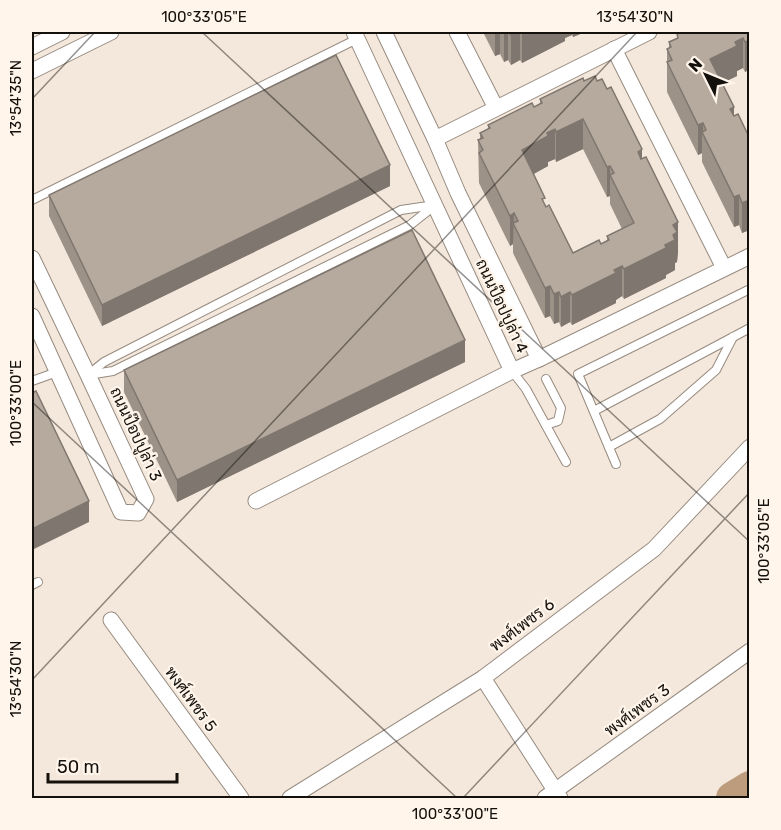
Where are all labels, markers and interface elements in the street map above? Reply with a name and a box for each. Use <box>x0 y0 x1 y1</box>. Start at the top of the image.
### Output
text: 100°33'05"E <box>161 8 247 26</box>
text: 13°54'30"N <box>597 8 673 26</box>
north arrow <box>676 45 736 105</box>
text: N <box>685 54 706 76</box>
text: 13°54'35"N <box>7 60 25 136</box>
street label: ถนนป๊อปปูล่า 4 <box>470 256 533 357</box>
text: 100°33'00"E <box>7 360 25 446</box>
street label: ถนนป๊อปปูล่า 3 <box>104 384 167 485</box>
text: 100°33'05"E <box>755 498 773 584</box>
street label: พงศ์เพชร 6 <box>484 592 558 655</box>
text: 13°54'30"N <box>7 641 25 717</box>
street label: พงศ์เพชร 5 <box>161 661 223 735</box>
street label: พงศ์เพชร 3 <box>599 678 673 740</box>
scale bar <box>48 746 177 784</box>
text: 50 m <box>57 756 100 778</box>
text: 100°33'00"E <box>412 805 498 823</box>

